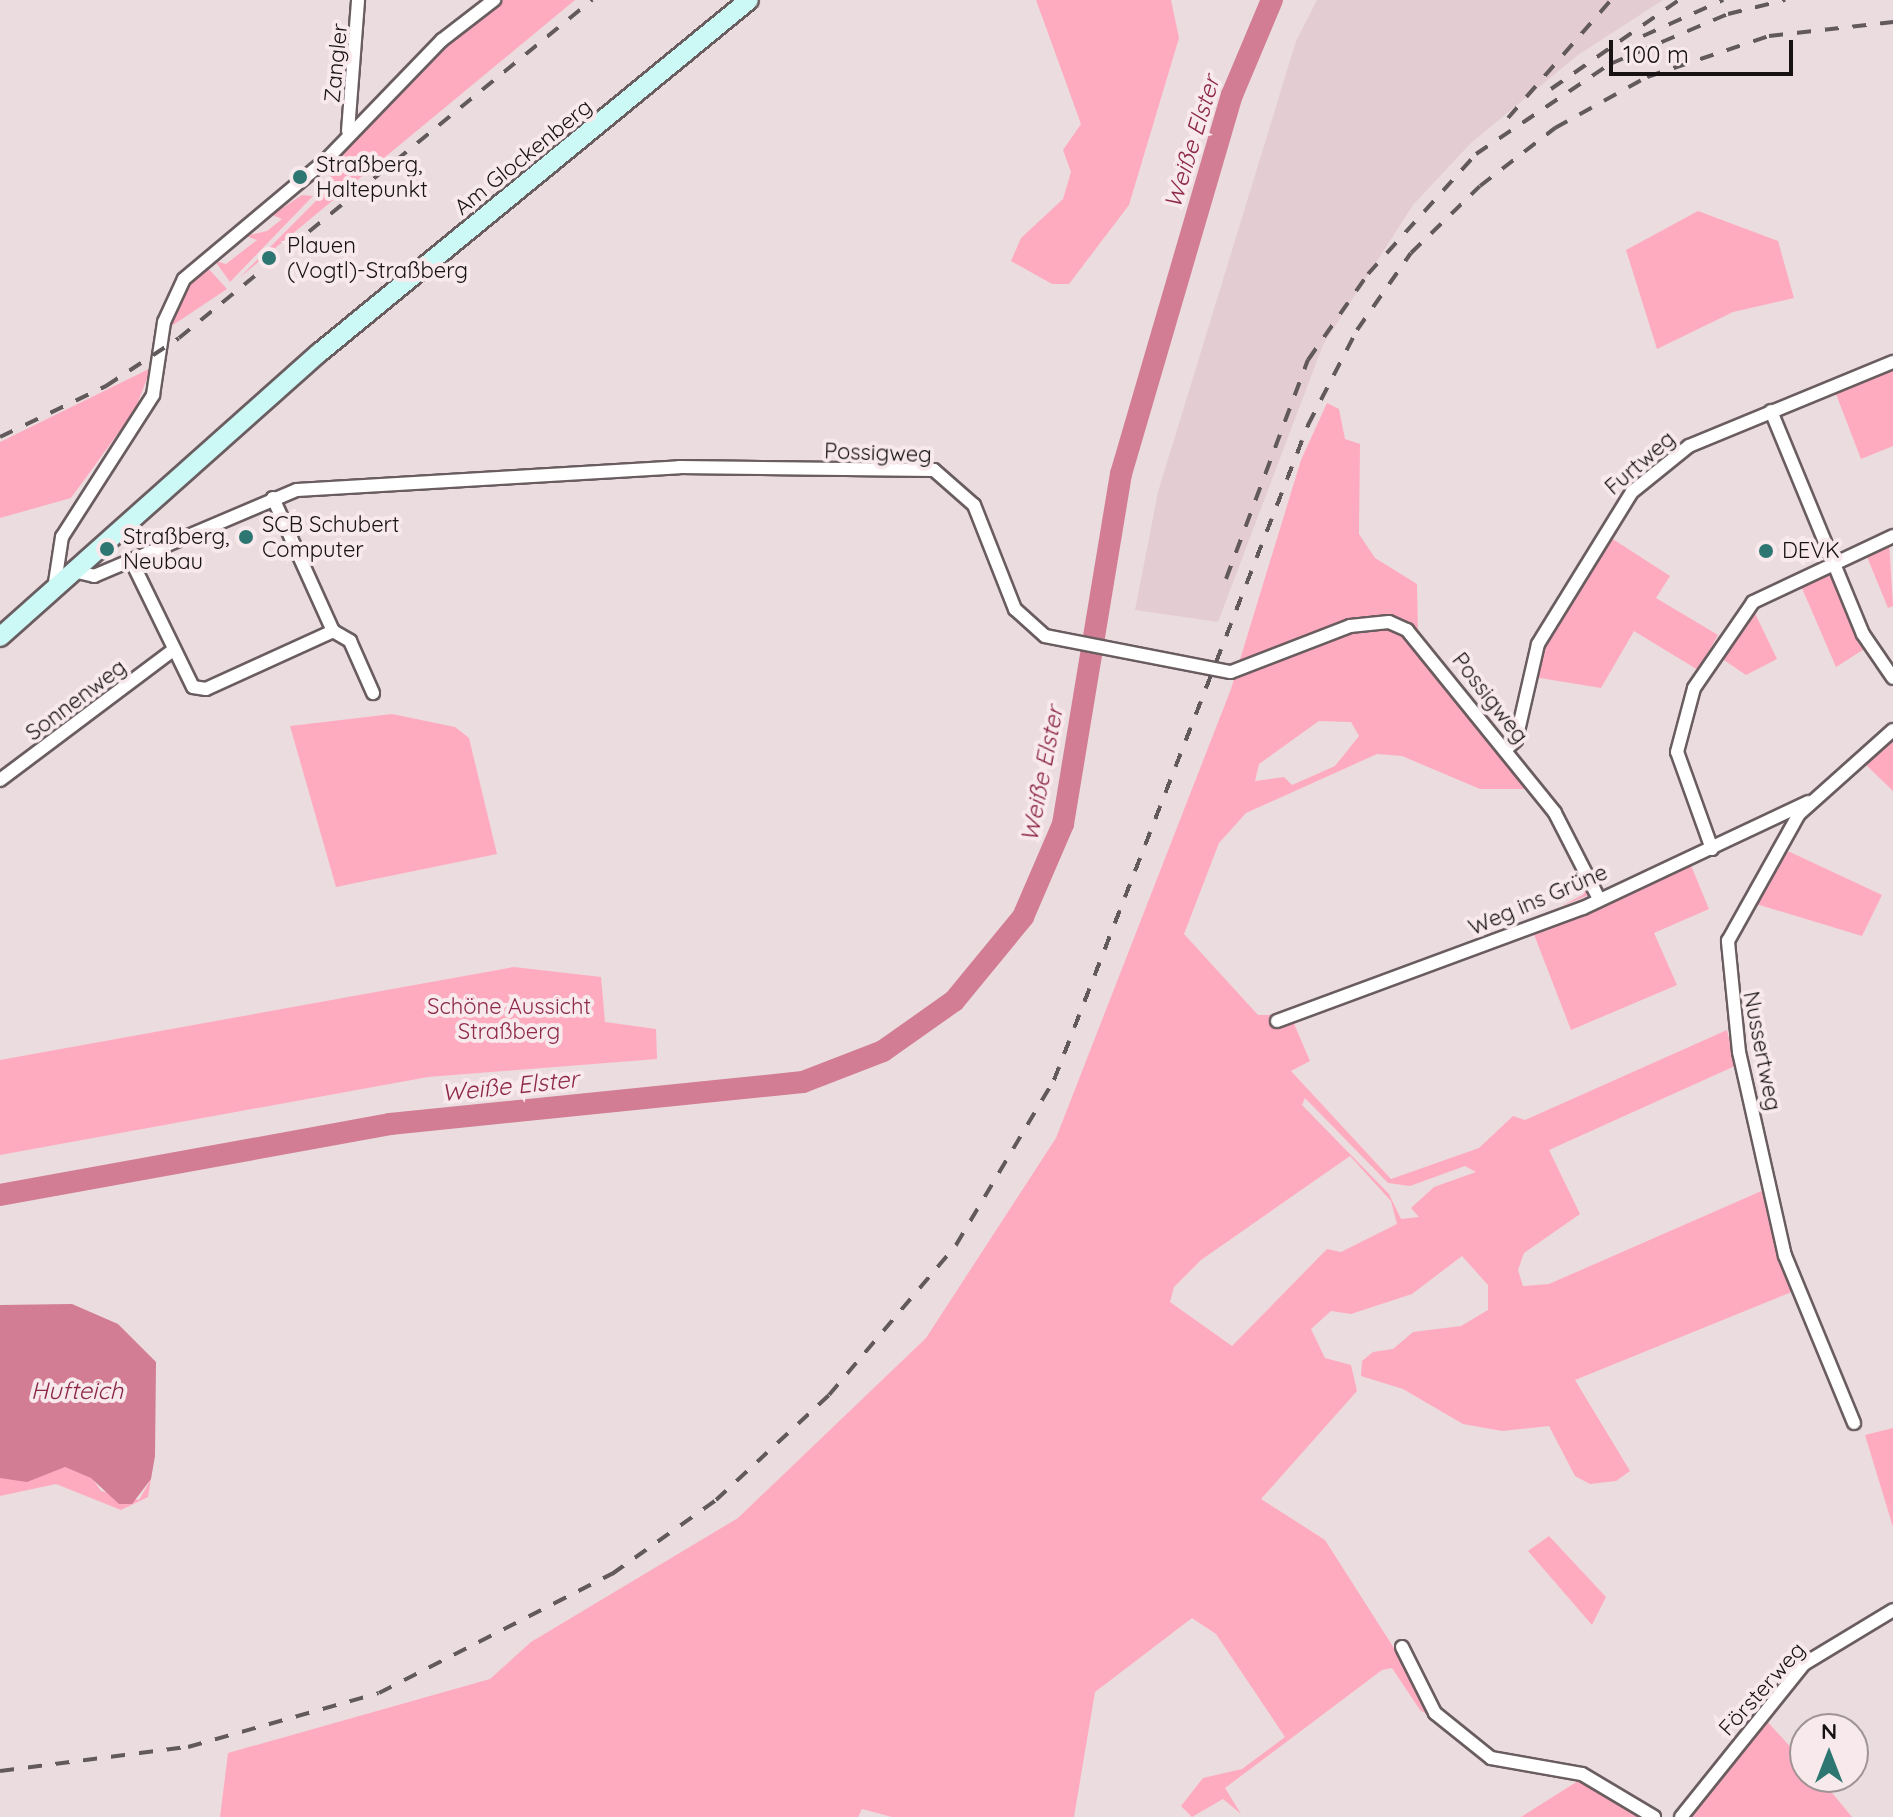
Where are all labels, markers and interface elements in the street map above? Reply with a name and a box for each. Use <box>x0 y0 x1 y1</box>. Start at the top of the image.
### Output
street label: Zangler <box>319 22 353 104</box>
scale bar <box>1613 24 1797 74</box>
text: 100 m <box>1623 39 1689 69</box>
water label: Weiße Elster <box>1158 72 1226 212</box>
street label: Am Glockenberg <box>449 94 597 220</box>
place label: Straßberg, Haltepunkt <box>316 151 428 202</box>
marker: Straßberg, Haltepunkt <box>291 168 309 186</box>
place label: Plauen (Vogtl)-Straßberg <box>287 232 468 284</box>
marker: Plauen (Vogtl)-Straßberg <box>258 247 280 269</box>
street label: Furtweg <box>1600 425 1680 501</box>
street label: Possigweg <box>824 438 932 468</box>
place label: SCB Schubert Computer <box>262 511 400 562</box>
place label: Straßberg, Neubau <box>123 523 230 574</box>
marker: SCB Schubert Computer <box>237 528 255 546</box>
place label: DEVK <box>1782 538 1840 564</box>
marker: Straßberg, Neubau <box>98 540 116 558</box>
marker: DEVK <box>1757 542 1775 560</box>
street label: Possigweg <box>1446 647 1534 749</box>
street label: Sonnenweg <box>21 654 131 746</box>
water label: Weiße Elster <box>1015 704 1069 844</box>
street label: Weg ins Grüne <box>1465 859 1611 941</box>
street label: Nussertweg <box>1737 989 1787 1113</box>
park label: Schöne Aussicht Straßberg <box>427 993 591 1044</box>
water label: Weiße Elster <box>440 1064 580 1108</box>
water label: Hufteich <box>31 1377 123 1405</box>
street label: Försterweg <box>1713 1637 1811 1741</box>
north arrow <box>1789 1713 1869 1793</box>
text: N <box>1821 1717 1837 1745</box>

